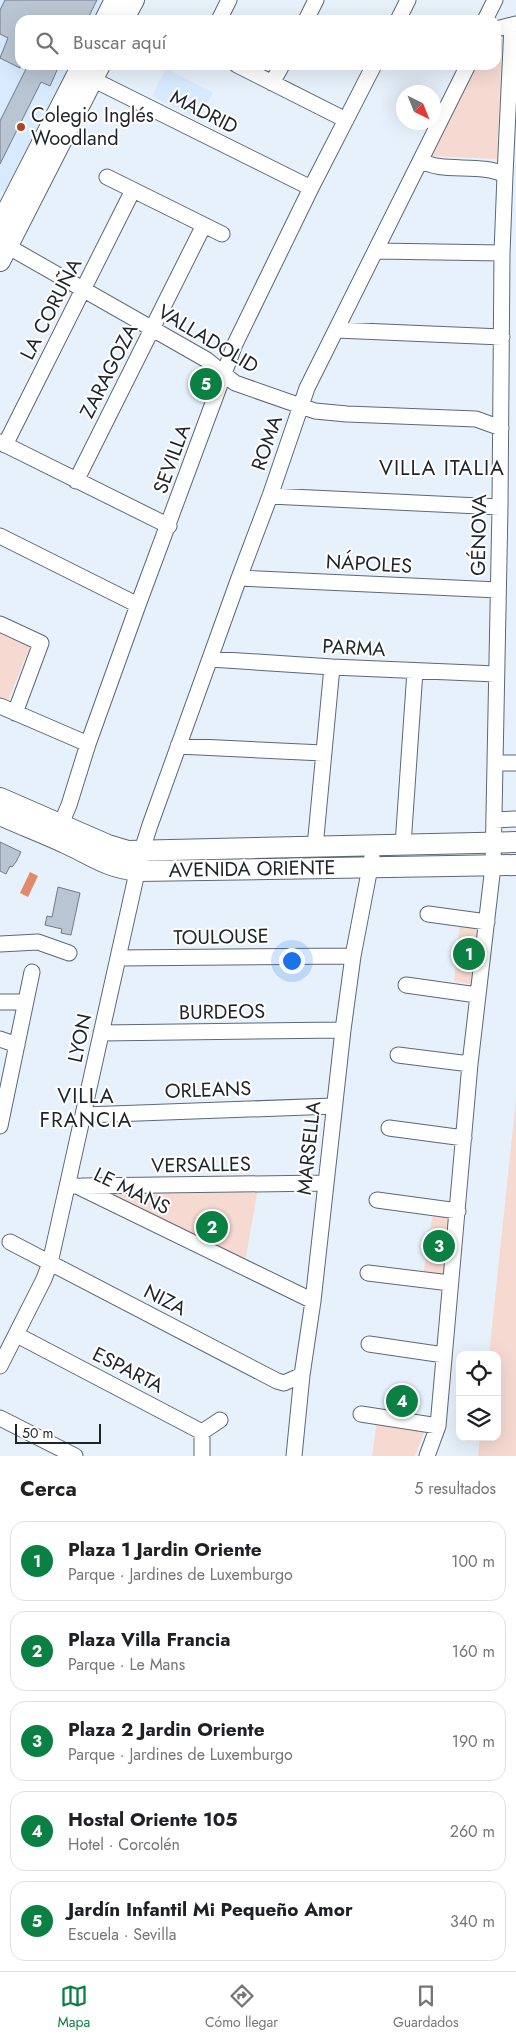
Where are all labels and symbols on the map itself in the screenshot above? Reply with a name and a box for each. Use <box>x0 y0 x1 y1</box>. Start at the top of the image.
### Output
street label: MADRID <box>165 83 243 141</box>
north arrow <box>396 85 441 130</box>
place label: Colegio Inglés Woodland <box>31 101 154 153</box>
marker: Colegio Inglés Woodland <box>15 121 27 133</box>
street label: LA CORUÑA <box>13 252 89 365</box>
street label: VALLADOLID <box>152 297 264 381</box>
street label: ZARAGOZA <box>73 318 146 423</box>
pin: 5 <box>190 365 222 403</box>
street label: ROMA <box>244 411 290 474</box>
street label: SEVILLA <box>146 420 198 498</box>
district label: VILLA ITALIA <box>379 453 505 483</box>
street label: GÉNOVA <box>464 493 494 576</box>
street label: NÁPOLES <box>325 547 413 581</box>
street label: PARMA <box>322 632 387 664</box>
street label: AVENIDA ORIENTE <box>168 853 336 885</box>
street label: TOULOUSE <box>173 922 269 952</box>
pin: 1 <box>453 935 485 973</box>
your location <box>279 948 305 974</box>
street label: BURDEOS <box>179 997 265 1027</box>
street label: LYON <box>61 1011 99 1065</box>
street label: ORLEANS <box>164 1074 252 1106</box>
district label: VILLA FRANCIA <box>40 1081 132 1135</box>
street label: MARSELLA <box>290 1099 328 1196</box>
street label: VERSALLES <box>151 1150 251 1180</box>
street label: LE MANS <box>89 1160 175 1222</box>
pin: 2 <box>196 1208 228 1246</box>
pin: 3 <box>423 1227 455 1265</box>
street label: NIZA <box>139 1277 192 1323</box>
street label: ESPARTA <box>87 1340 169 1401</box>
pin: 4 <box>386 1382 418 1420</box>
scale bar <box>15 1421 101 1444</box>

